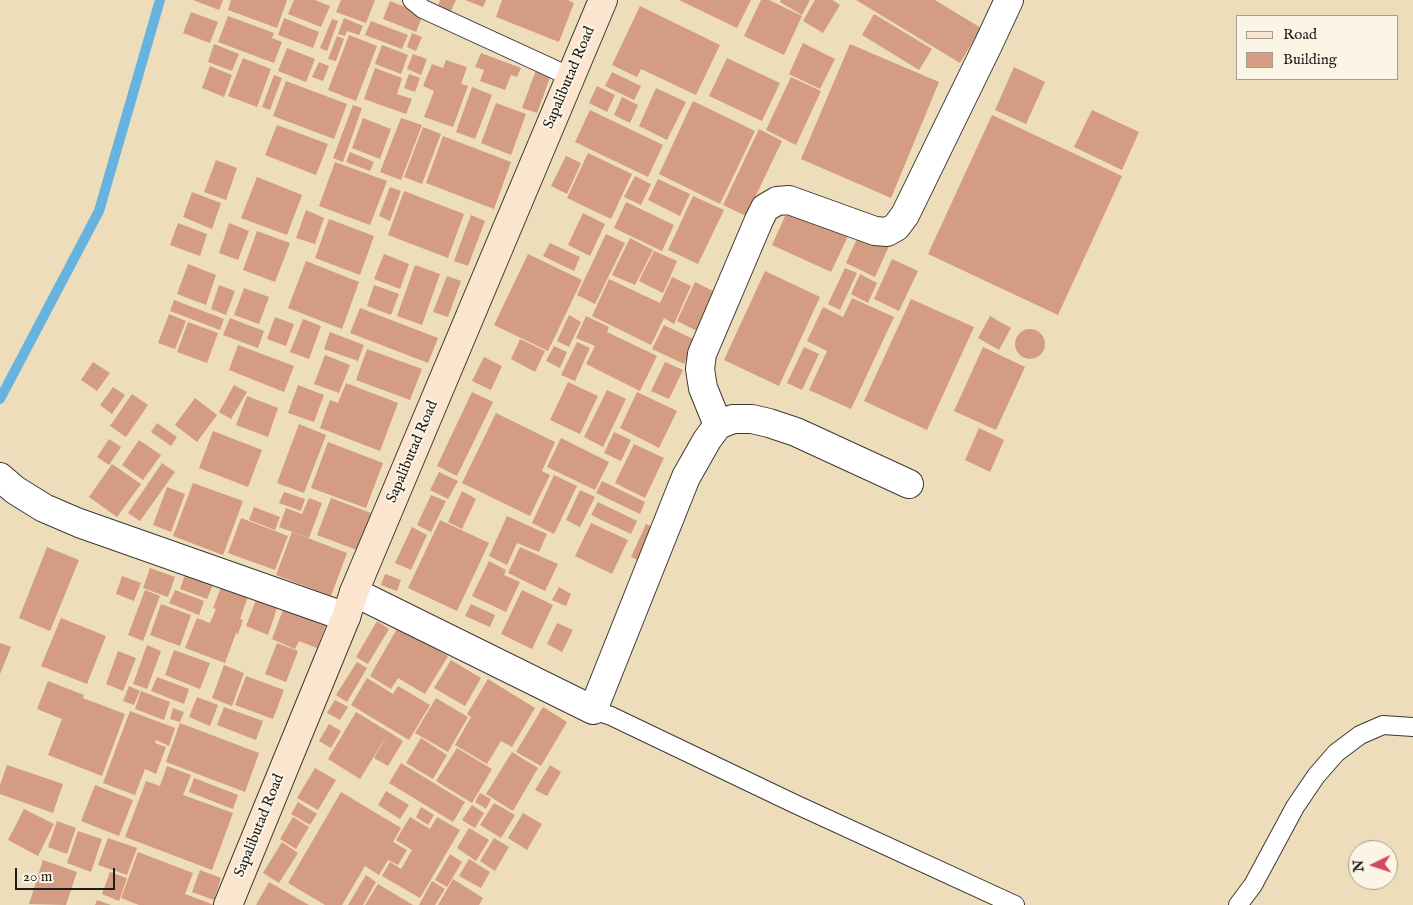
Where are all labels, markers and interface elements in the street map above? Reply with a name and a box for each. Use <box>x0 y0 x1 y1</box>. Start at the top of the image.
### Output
legend <box>1236 15 1398 80</box>
street label: Sapalibutad Road <box>540 24 600 132</box>
text: Road <box>1283 25 1317 44</box>
text: Building <box>1283 50 1337 69</box>
street label: Sapalibutad Road <box>383 398 443 506</box>
street label: Sapalibutad Road <box>231 772 289 880</box>
north arrow <box>1348 840 1398 890</box>
scale bar <box>18 858 118 890</box>
text: N <box>1350 859 1368 873</box>
text: 20 m <box>23 867 52 886</box>

